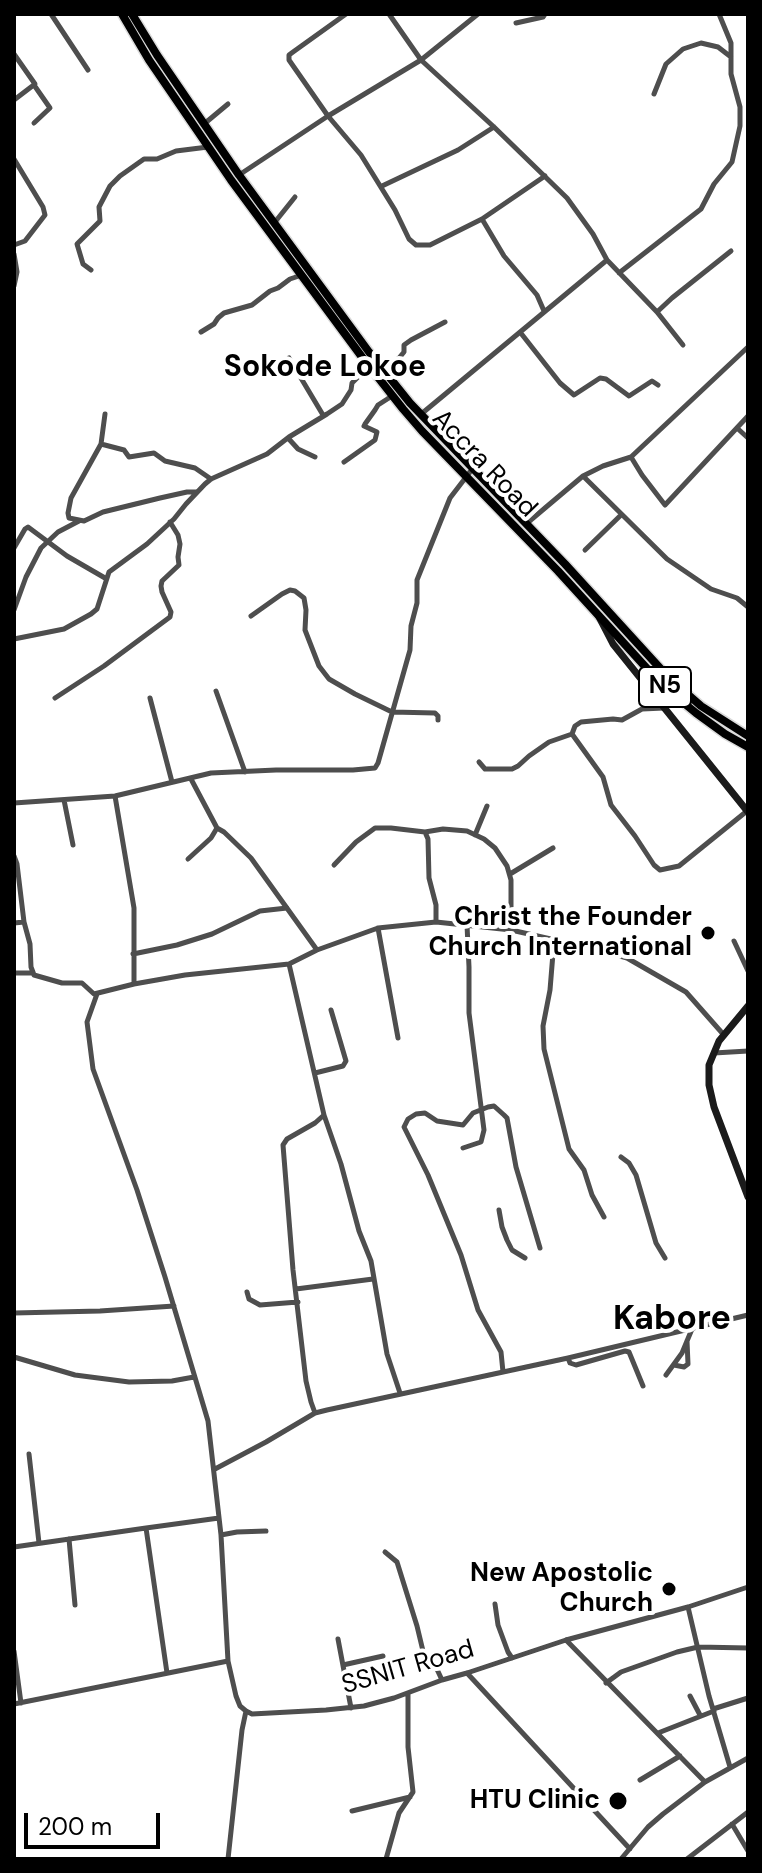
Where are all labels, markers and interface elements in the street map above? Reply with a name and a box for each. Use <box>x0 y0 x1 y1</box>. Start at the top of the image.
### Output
district label: Sokode Lokoe <box>224 350 426 386</box>
street label: Accra Road <box>425 404 543 524</box>
road number: N5 <box>639 667 691 707</box>
place label: Christ the Founder Church International <box>428 902 692 964</box>
marker: Christ the Founder Church International <box>699 924 717 942</box>
district label: Kabore <box>613 1300 731 1340</box>
place label: New Apostolic Church <box>470 1558 653 1620</box>
marker: New Apostolic Church <box>660 1580 678 1598</box>
street label: SSNIT Road <box>338 1634 478 1702</box>
place label: HTU Clinic <box>470 1785 600 1817</box>
marker: HTU Clinic <box>607 1790 629 1812</box>
scale bar <box>28 1797 164 1847</box>
text: 200 m <box>38 1811 112 1842</box>

